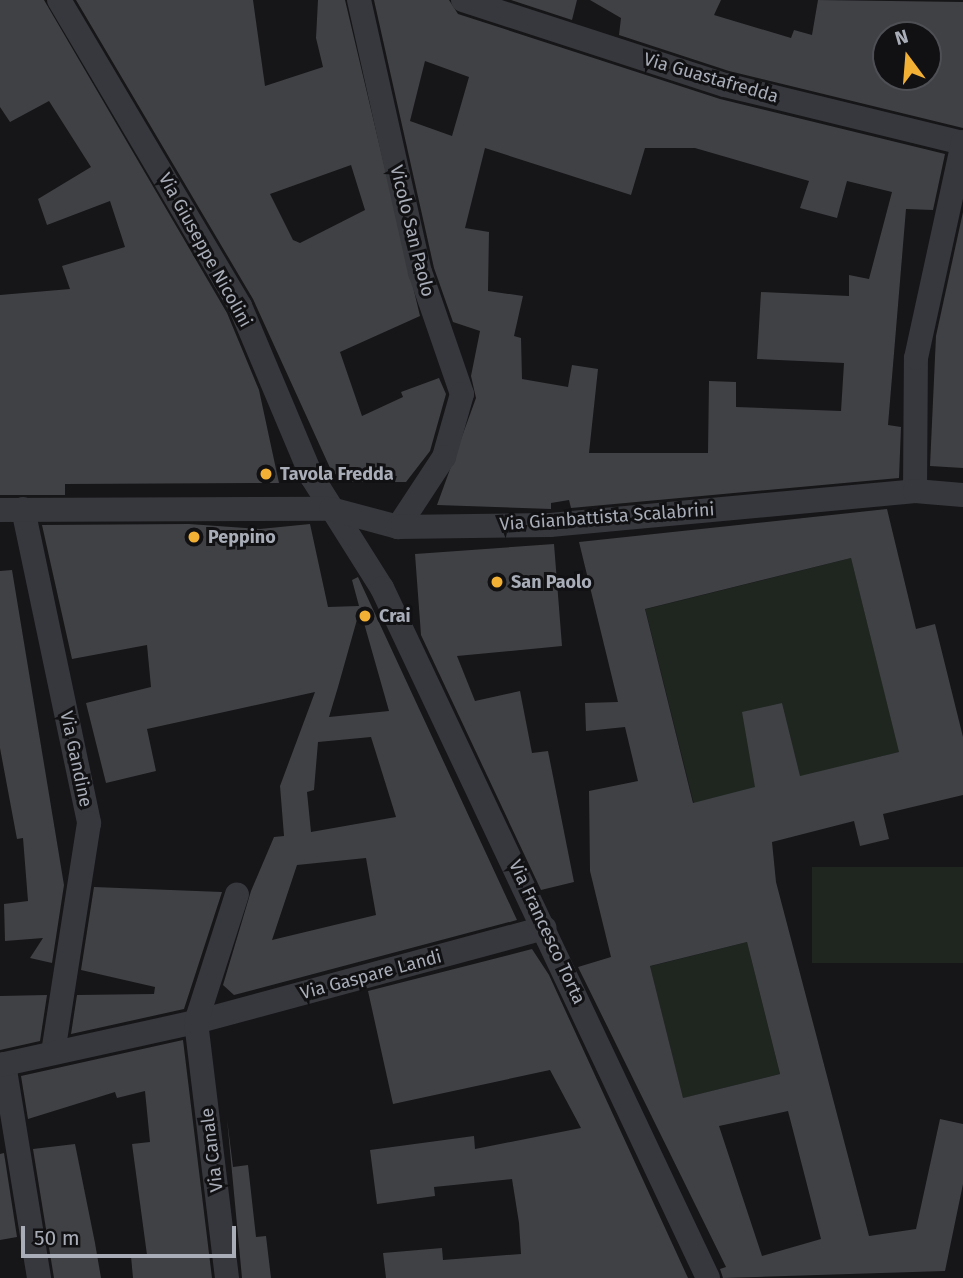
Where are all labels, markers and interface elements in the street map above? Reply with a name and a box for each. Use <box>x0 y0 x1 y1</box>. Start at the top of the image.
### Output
north arrow <box>872 21 942 91</box>
text: N <box>892 24 911 50</box>
street label: Via Guastafredda <box>641 48 781 108</box>
street label: Vicolo San Paolo <box>385 163 439 299</box>
street label: Via Giuseppe Nicolini <box>154 169 256 331</box>
place label: Tavola Fredda <box>280 463 394 485</box>
marker: Tavola Fredda <box>258 466 274 482</box>
street label: Via Gianbattista Scalabrini <box>499 499 715 535</box>
place label: Peppino <box>208 526 276 548</box>
marker: Peppino <box>186 529 202 545</box>
place label: San Paolo <box>511 571 592 593</box>
marker: San Paolo <box>489 574 505 590</box>
place label: Crai <box>379 605 411 627</box>
marker: Crai <box>357 608 373 624</box>
street label: Via Gandine <box>55 709 97 809</box>
street label: Via Francesco Torta <box>504 857 590 1007</box>
street label: Via Gaspare Landi <box>298 946 444 1004</box>
street label: Via Canale <box>196 1107 228 1193</box>
scale bar <box>24 1212 240 1256</box>
text: 50 m <box>34 1225 80 1251</box>

